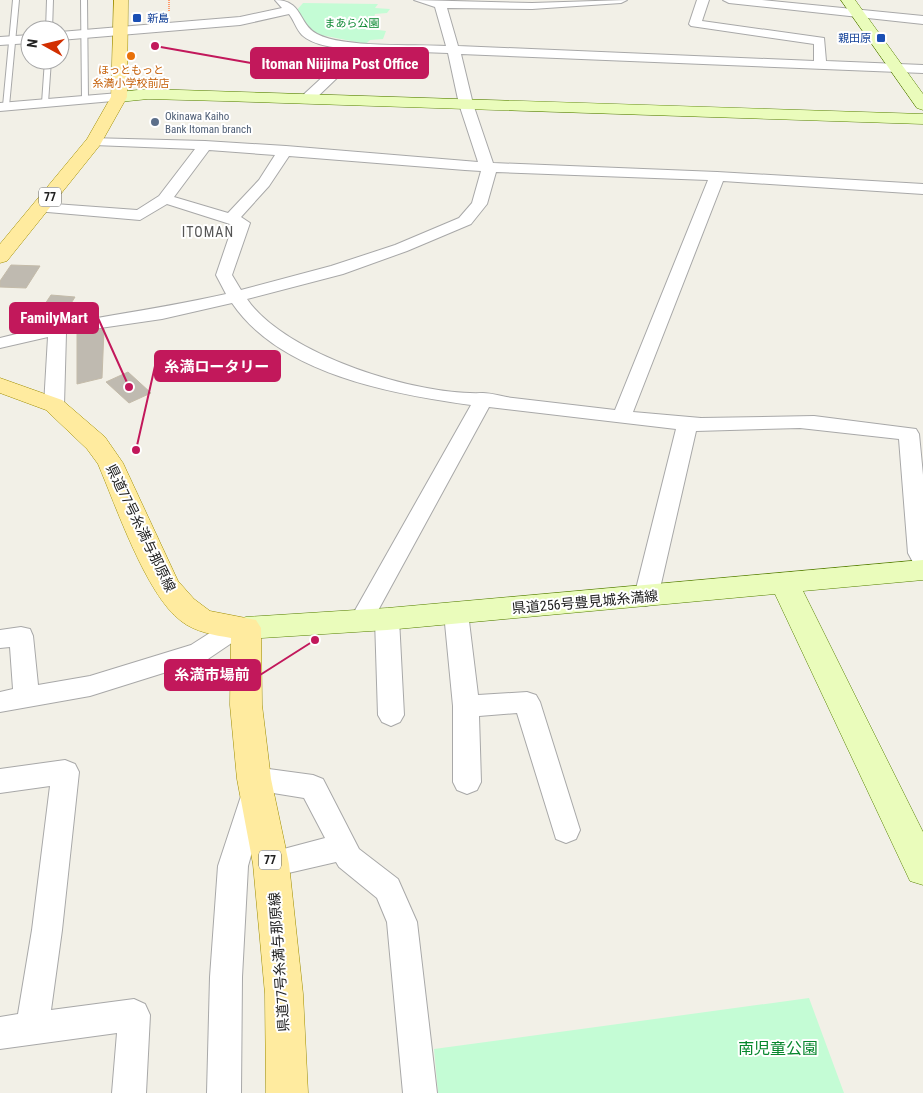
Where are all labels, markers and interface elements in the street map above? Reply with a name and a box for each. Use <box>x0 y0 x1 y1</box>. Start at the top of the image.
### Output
marker: 新島 <box>131 12 143 24</box>
place label: 新島 <box>147 12 169 25</box>
park label: まあら公園 <box>325 17 380 30</box>
north arrow <box>20 20 70 70</box>
place label: 親田原 <box>838 32 871 45</box>
marker: 親田原 <box>875 32 887 44</box>
text: N <box>24 38 41 49</box>
callout: Itoman Niijima Post Office <box>251 48 428 78</box>
marker: ほっともっと 糸満小学校前店 <box>125 50 137 62</box>
text: Itoman Niijima Post Office <box>262 55 418 73</box>
place label: ほっともっと 糸満小学校前店 <box>93 64 170 90</box>
place label: Okinawa Kaiho Bank Itoman branch <box>165 110 251 136</box>
marker: Okinawa Kaiho Bank Itoman branch <box>149 116 161 128</box>
road number: 77 <box>39 188 61 206</box>
district label: ITOMAN <box>182 224 234 240</box>
callout: FamilyMart <box>10 303 98 333</box>
text: FamilyMart <box>20 309 88 327</box>
callout: 糸満ロータリー <box>155 351 280 381</box>
text: 糸満ロータリー <box>164 358 270 376</box>
street label: 県道77号糸満与那原線 <box>103 462 179 594</box>
street label: 県道256号豊見城糸満線 <box>511 588 659 616</box>
callout: 糸満市場前 <box>165 660 260 690</box>
text: 糸満市場前 <box>174 666 250 684</box>
road number: 77 <box>259 850 281 870</box>
street label: 県道77号糸満与那原線 <box>266 892 292 1032</box>
park label: 南児童公園 <box>738 1039 818 1058</box>

